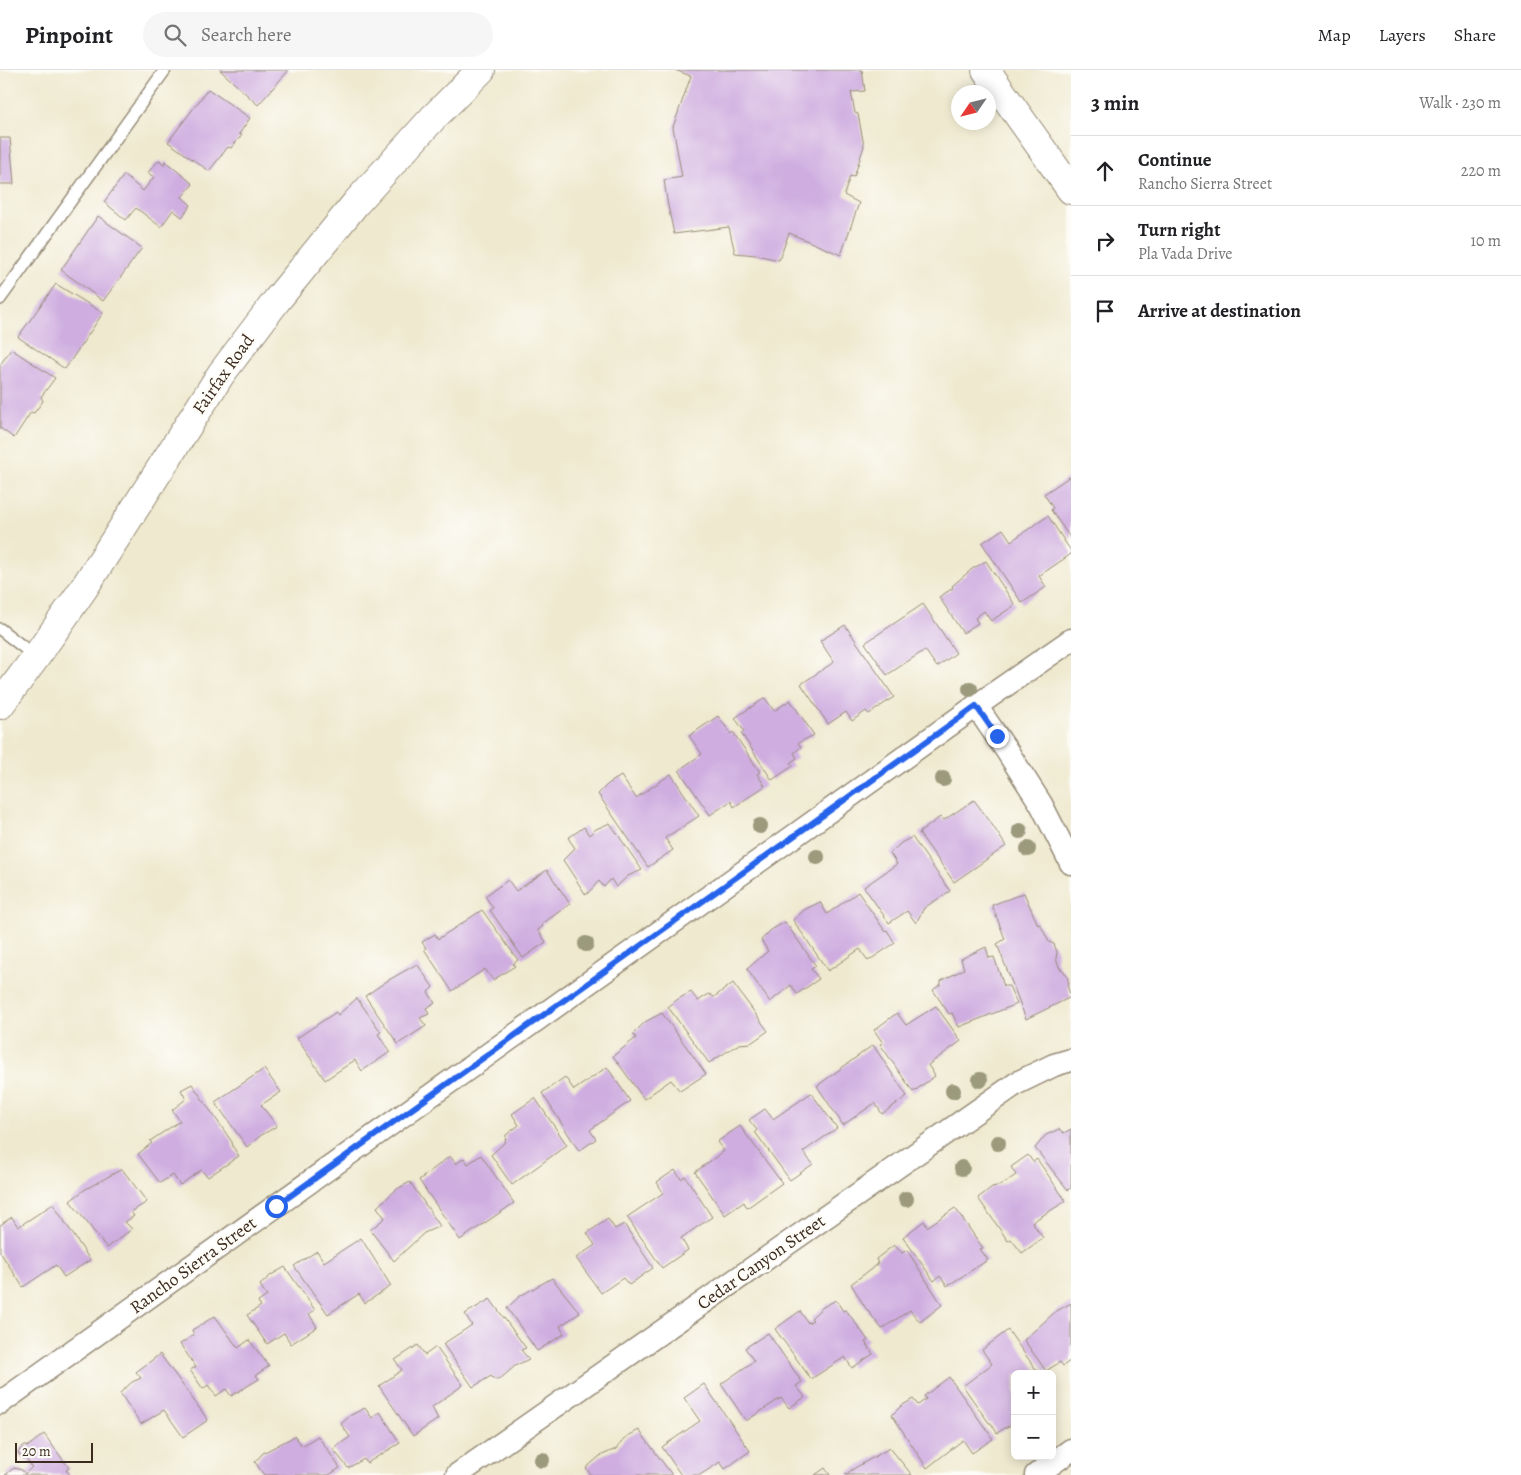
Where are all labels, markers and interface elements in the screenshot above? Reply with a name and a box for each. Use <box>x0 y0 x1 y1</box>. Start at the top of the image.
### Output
search box <box>143 12 493 57</box>
text: Pinpoint <box>25 19 113 51</box>
icon: search <box>161 21 189 49</box>
text: Search here <box>201 22 291 48</box>
text: Map <box>1318 23 1351 47</box>
text: Layers <box>1379 23 1426 47</box>
text: Share <box>1454 23 1496 47</box>
north arrow <box>951 85 996 130</box>
text: 3 min <box>1091 89 1139 117</box>
text: Walk · 230 m <box>1419 92 1501 114</box>
text: Continue <box>1138 147 1212 173</box>
icon: ahead <box>1091 157 1119 185</box>
text: 220 m <box>1461 160 1501 182</box>
text: Rancho Sierra Street <box>1138 173 1272 195</box>
text: Turn right <box>1138 217 1220 243</box>
icon: right <box>1091 227 1119 255</box>
text: 10 m <box>1471 230 1501 252</box>
text: Pla Vada Drive <box>1138 243 1232 265</box>
icon: arrive <box>1091 297 1119 325</box>
text: Arrive at destination <box>1138 298 1301 324</box>
street label: Fairfax Road <box>187 329 260 419</box>
route end <box>986 725 1009 748</box>
route start <box>265 1195 288 1218</box>
street label: Cedar Canyon Street <box>692 1209 830 1315</box>
street label: Rancho Sierra Street <box>125 1211 261 1319</box>
map controls <box>1011 1370 1056 1460</box>
button: + <box>1011 1370 1056 1415</box>
button: − <box>1011 1415 1056 1460</box>
scale bar <box>15 1440 92 1463</box>
text: 20 m <box>22 1442 51 1461</box>

